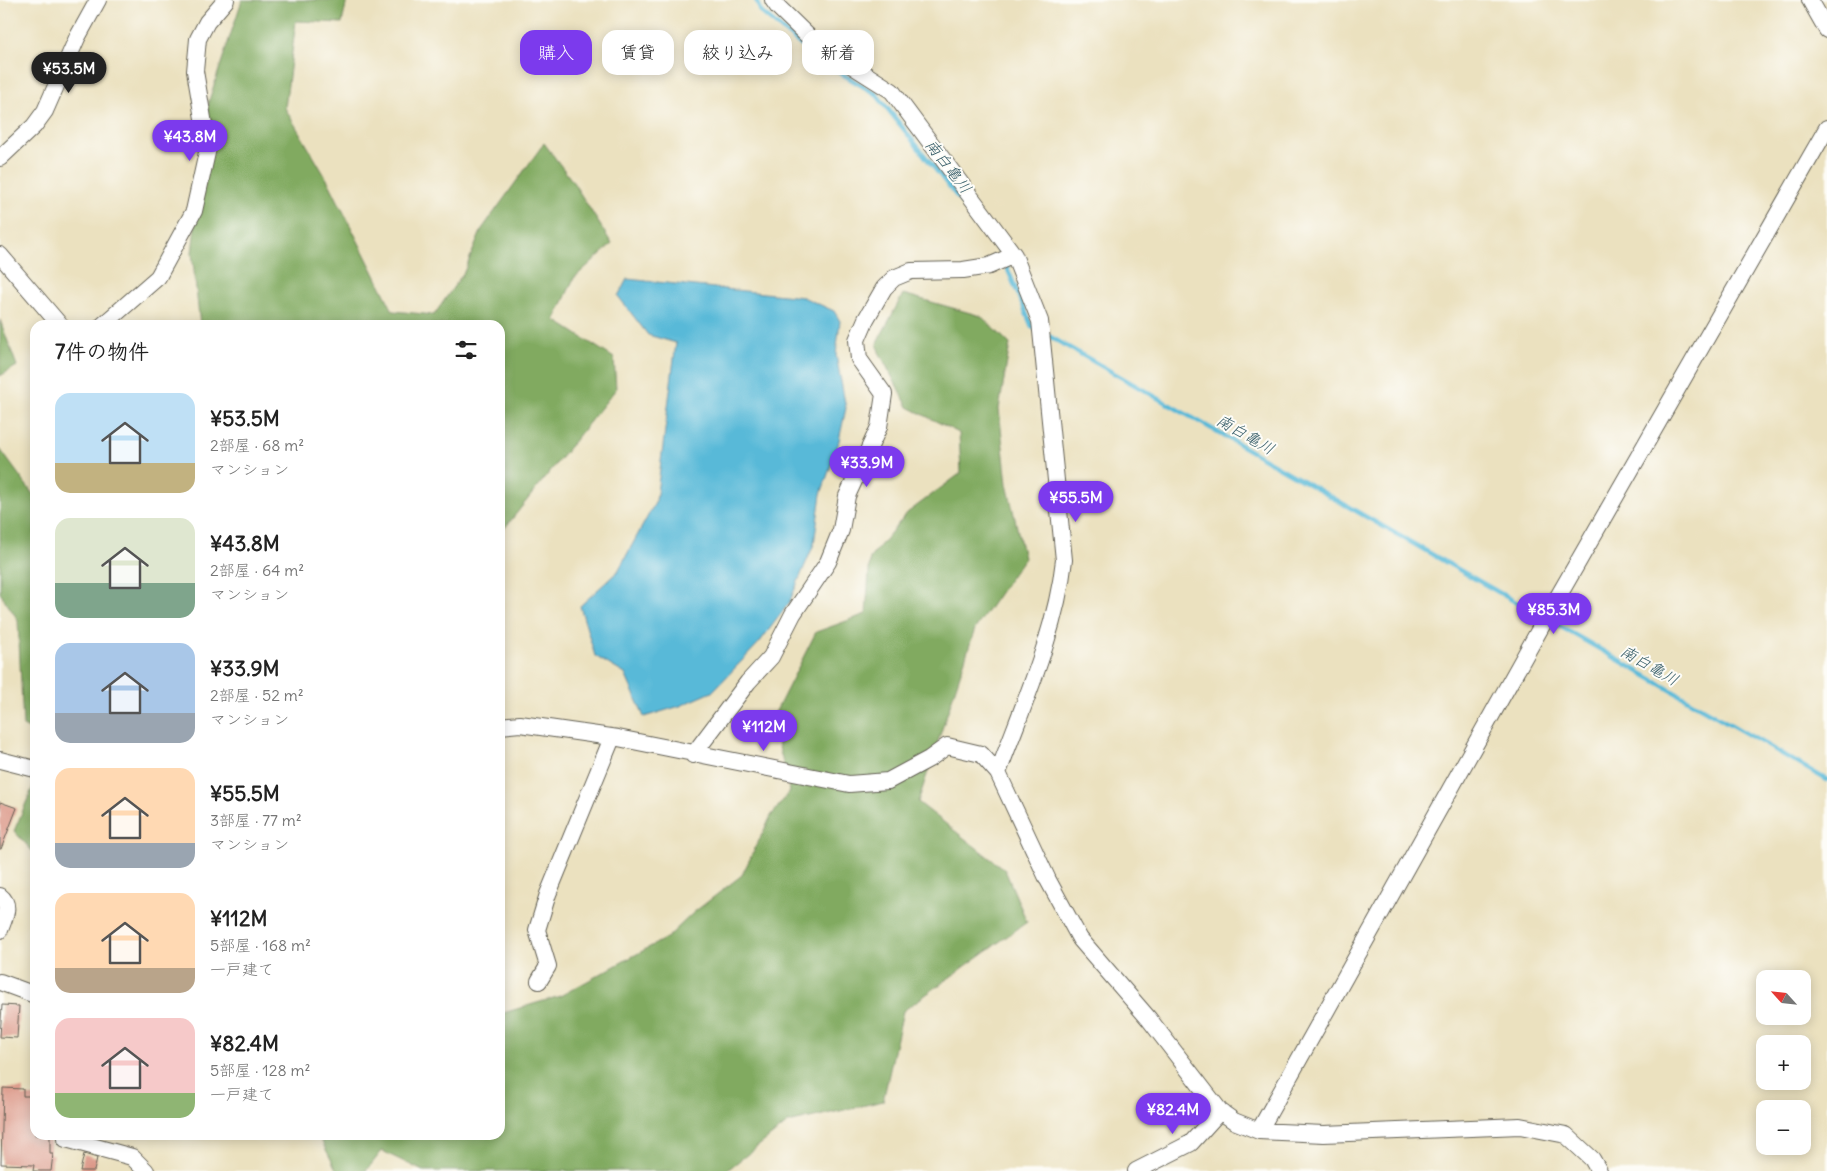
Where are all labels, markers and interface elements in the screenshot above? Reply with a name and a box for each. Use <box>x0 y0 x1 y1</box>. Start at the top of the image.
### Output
chip: 購入 <box>520 30 592 75</box>
chip: 賃貸 <box>602 30 674 75</box>
chip: 絞り込み <box>684 30 792 75</box>
chip: 新着 <box>802 30 874 75</box>
pin: ¥53.5M <box>28 52 110 94</box>
text: ¥53.5M <box>42 58 96 78</box>
pin: ¥43.8M <box>149 120 231 162</box>
text: ¥43.8M <box>163 126 217 146</box>
water label: 南白亀川 <box>921 135 977 197</box>
icon: filters <box>452 336 480 364</box>
text: 7件の物件 <box>55 338 149 365</box>
text: ¥53.5M <box>210 405 280 432</box>
water label: 南白亀川 <box>1213 409 1279 459</box>
icon: home <box>95 413 155 473</box>
text: 2部屋 · 68 m² <box>210 435 304 455</box>
pin: ¥33.9M <box>826 446 908 488</box>
text: ¥33.9M <box>840 452 894 472</box>
text: マンション <box>210 459 289 479</box>
pin: ¥55.5M <box>1035 480 1117 523</box>
text: ¥55.5M <box>1049 487 1103 507</box>
text: ¥43.8M <box>210 530 280 557</box>
icon: home <box>95 538 155 598</box>
text: 2部屋 · 64 m² <box>210 560 304 580</box>
text: マンション <box>210 584 289 604</box>
pin: ¥85.3M <box>1513 592 1595 635</box>
text: ¥85.3M <box>1527 599 1581 619</box>
water label: 南白亀川 <box>1617 640 1683 690</box>
text: ¥33.9M <box>210 655 280 682</box>
icon: home <box>95 663 155 723</box>
text: 2部屋 · 52 m² <box>210 685 304 705</box>
text: マンション <box>210 709 289 729</box>
pin: ¥112M <box>729 710 799 752</box>
text: ¥112M <box>742 716 786 736</box>
text: ¥55.5M <box>210 780 280 807</box>
icon: home <box>95 788 155 848</box>
text: 3部屋 · 77 m² <box>210 810 302 830</box>
text: マンション <box>210 834 289 854</box>
text: ¥112M <box>210 905 268 932</box>
icon: home <box>95 913 155 973</box>
text: 5部屋 · 168 m² <box>210 935 311 955</box>
text: 一戸建て <box>210 959 274 979</box>
north arrow <box>1756 970 1811 1025</box>
map controls <box>1756 970 1811 1155</box>
text: ¥82.4M <box>210 1030 279 1057</box>
button: + <box>1756 1035 1811 1090</box>
icon: home <box>95 1038 155 1098</box>
text: 5部屋 · 128 m² <box>210 1060 311 1080</box>
text: 一戸建て <box>210 1084 274 1104</box>
pin: ¥82.4M <box>1132 1092 1214 1135</box>
text: ¥82.4M <box>1147 1099 1199 1119</box>
button: − <box>1756 1100 1811 1155</box>

